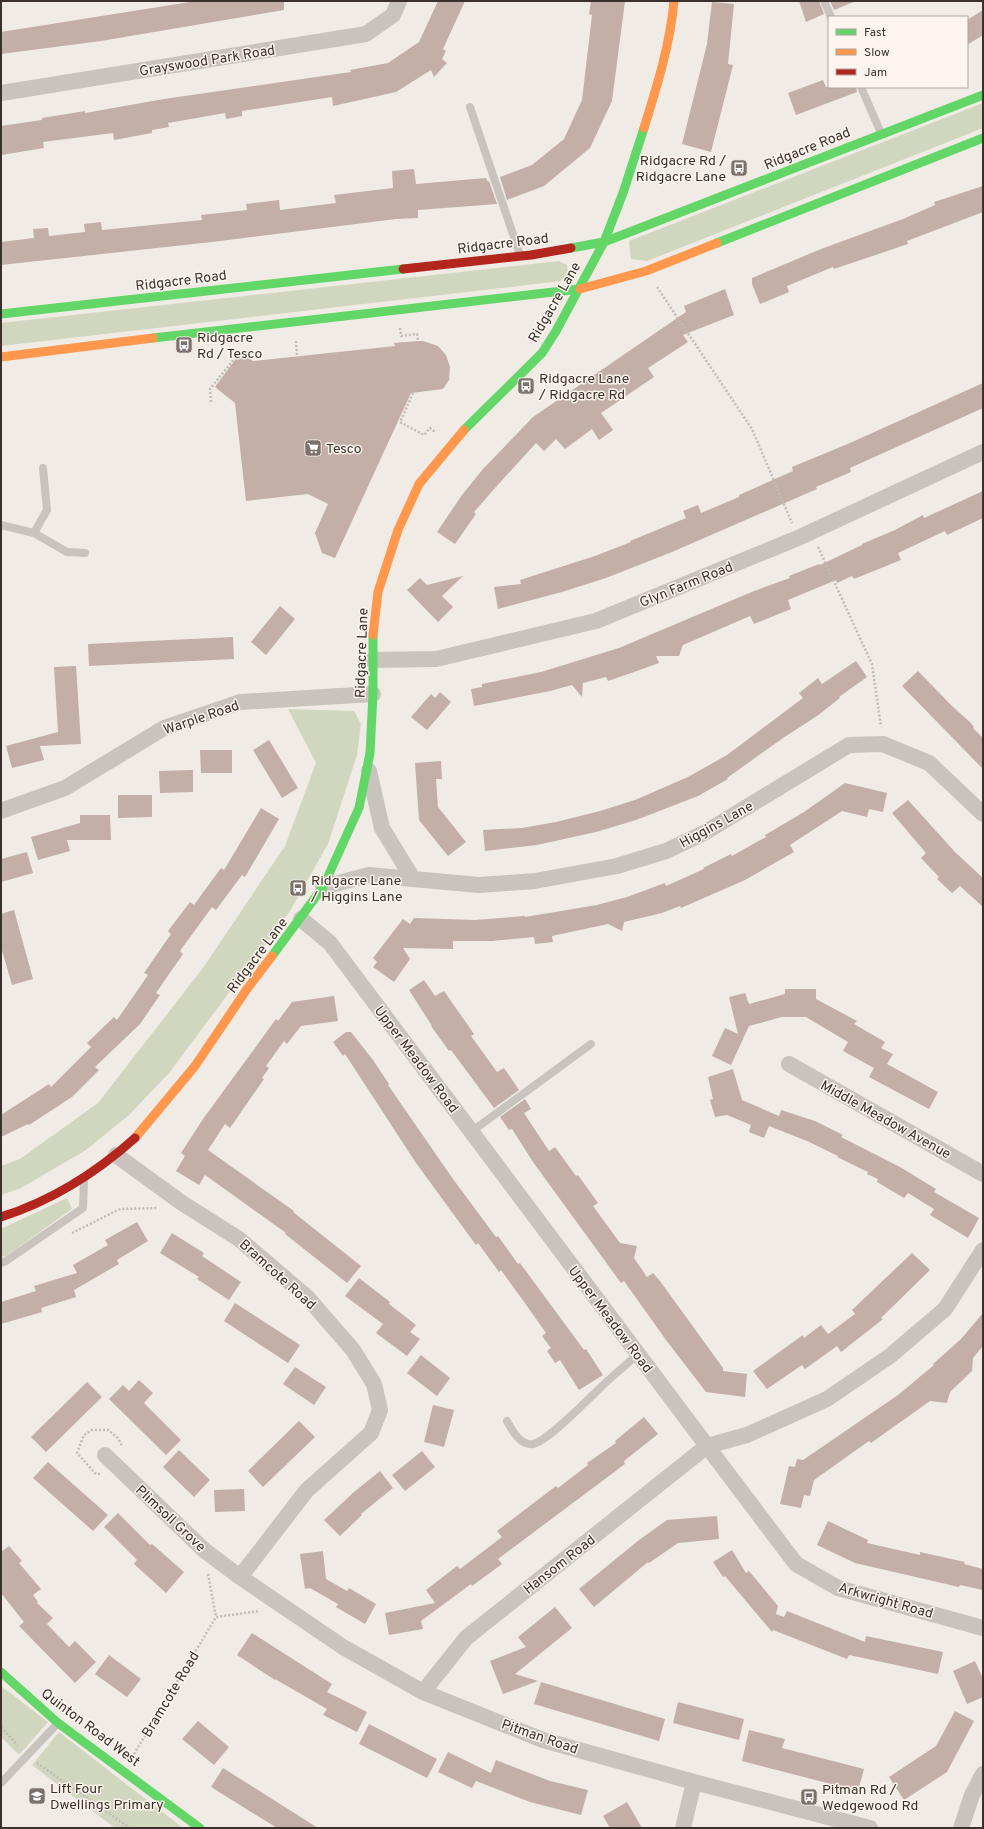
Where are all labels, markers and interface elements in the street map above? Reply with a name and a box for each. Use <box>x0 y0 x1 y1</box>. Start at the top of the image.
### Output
legend <box>828 16 968 88</box>
text: Fast <box>864 25 886 41</box>
street label: Grayswood Park Road <box>138 42 276 81</box>
text: Slow <box>864 45 890 61</box>
text: Jam <box>864 65 887 81</box>
street label: Ridgacre Road <box>762 124 853 174</box>
place label: Ridgacre Rd / Ridgacre Lane <box>636 153 726 186</box>
bus stop icon: Ridgacre Rd / Ridgacre Lane <box>729 158 749 178</box>
street label: Ridgacre Road <box>457 230 550 259</box>
street label: Ridgacre Lane <box>525 259 585 346</box>
street label: Ridgacre Road <box>135 267 228 296</box>
place label: Ridgacre Rd / Tesco <box>197 330 263 363</box>
bus stop icon: Ridgacre Rd / Tesco <box>174 335 194 355</box>
place label: Ridgacre Lane / Ridgacre Rd <box>538 371 629 404</box>
bus stop icon: Ridgacre Lane / Ridgacre Rd <box>516 376 536 396</box>
supermarket icon: Tesco <box>303 438 323 458</box>
place label: Tesco <box>326 441 362 458</box>
street label: Glyn Farm Road <box>637 559 736 612</box>
street label: Ridgacre Lane <box>352 608 373 698</box>
street label: Warple Road <box>161 697 242 739</box>
street label: Higgins Lane <box>677 798 756 852</box>
place label: Ridgacre Lane / Higgins Lane <box>310 873 403 906</box>
bus stop icon: Ridgacre Lane / Higgins Lane <box>288 878 308 898</box>
street label: Ridgacre Lane <box>224 915 292 997</box>
street label: Upper Meadow Road <box>370 1003 462 1117</box>
street label: Middle Meadow Avenue <box>817 1077 953 1163</box>
street label: Bramcote Road <box>235 1236 319 1314</box>
street label: Upper Meadow Road <box>564 1263 656 1377</box>
street label: Plimsoll Grove <box>131 1482 209 1556</box>
street label: Hansom Road <box>521 1532 599 1599</box>
street label: Arkwright Road <box>836 1580 935 1623</box>
street label: Bramcote Road <box>139 1649 204 1741</box>
street label: Quinton Road West <box>37 1685 143 1771</box>
street label: Pitman Road <box>499 1716 580 1759</box>
place label: Lift Four Dwellings Primary <box>50 1781 164 1814</box>
place label: Pitman Rd / Wedgewood Rd <box>822 1782 918 1815</box>
school or university icon: Lift Four Dwellings Primary <box>27 1786 47 1806</box>
bus stop icon: Pitman Rd / Wedgewood Rd <box>799 1787 819 1807</box>

